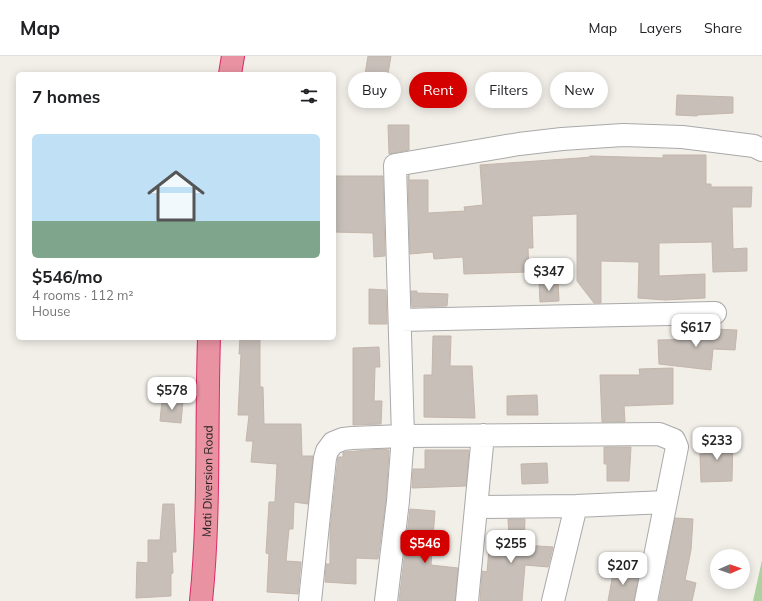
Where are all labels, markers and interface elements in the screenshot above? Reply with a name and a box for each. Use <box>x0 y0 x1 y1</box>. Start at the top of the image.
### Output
text: Map <box>20 16 60 40</box>
text: Map <box>588 19 617 37</box>
text: Layers <box>639 19 682 37</box>
text: Share <box>704 19 742 37</box>
chip: Buy <box>348 72 401 108</box>
chip: Rent <box>409 72 467 108</box>
chip: Filters <box>475 72 542 108</box>
chip: New <box>550 72 608 108</box>
icon: filters <box>298 85 320 107</box>
text: 7 homes <box>32 86 100 107</box>
icon: home <box>140 160 212 232</box>
pin: $347 <box>525 258 573 292</box>
text: $347 <box>533 263 565 279</box>
text: $546/mo <box>32 266 103 287</box>
text: 4 rooms · 112 m² <box>32 287 133 303</box>
text: House <box>32 303 70 319</box>
pin: $617 <box>672 314 720 348</box>
text: $617 <box>680 319 712 335</box>
pin: $578 <box>148 377 196 411</box>
text: $578 <box>156 382 188 398</box>
street label: Mati Diversion Road <box>198 425 215 537</box>
pin: $233 <box>693 427 741 461</box>
text: $233 <box>701 432 733 448</box>
pin: $546 <box>401 530 449 564</box>
pin: $255 <box>487 530 535 564</box>
text: $546 <box>409 535 441 551</box>
text: $255 <box>495 535 527 551</box>
north arrow <box>710 549 750 589</box>
map controls <box>710 549 750 589</box>
pin: $207 <box>599 552 647 586</box>
text: $207 <box>607 557 639 573</box>

